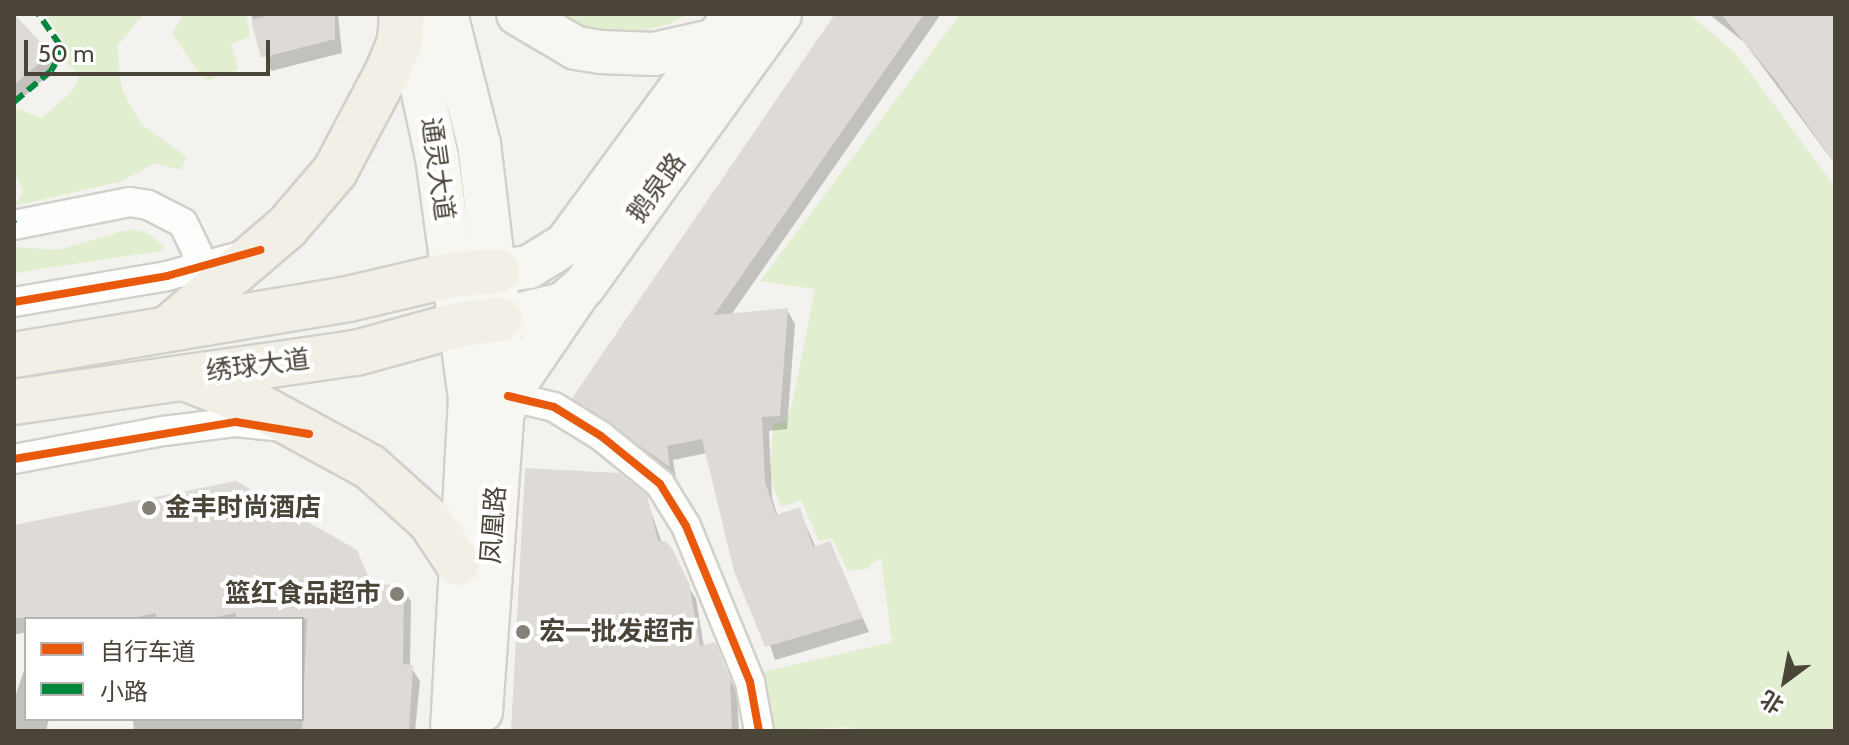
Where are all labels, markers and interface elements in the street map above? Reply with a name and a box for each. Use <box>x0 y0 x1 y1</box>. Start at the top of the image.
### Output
scale bar <box>28 24 274 74</box>
text: 50 m <box>38 39 94 68</box>
street label: 通灵大道 <box>414 115 460 223</box>
street label: 鹅泉路 <box>621 147 693 229</box>
street label: 绣球大道 <box>204 344 312 388</box>
street label: 凤凰路 <box>476 485 512 565</box>
place label: 金丰时尚酒店 <box>165 492 321 524</box>
marker: 金丰时尚酒店 <box>140 499 158 517</box>
place label: 篮红食品超市 <box>225 578 381 610</box>
marker: 篮红食品超市 <box>388 585 406 603</box>
place label: 宏一批发超市 <box>539 616 695 648</box>
legend <box>24 617 304 721</box>
marker: 宏一批发超市 <box>514 623 532 641</box>
text: 自行车道 <box>100 637 196 666</box>
north arrow <box>1745 641 1825 721</box>
text: 小路 <box>100 677 148 706</box>
text: 北 <box>1756 684 1789 719</box>

